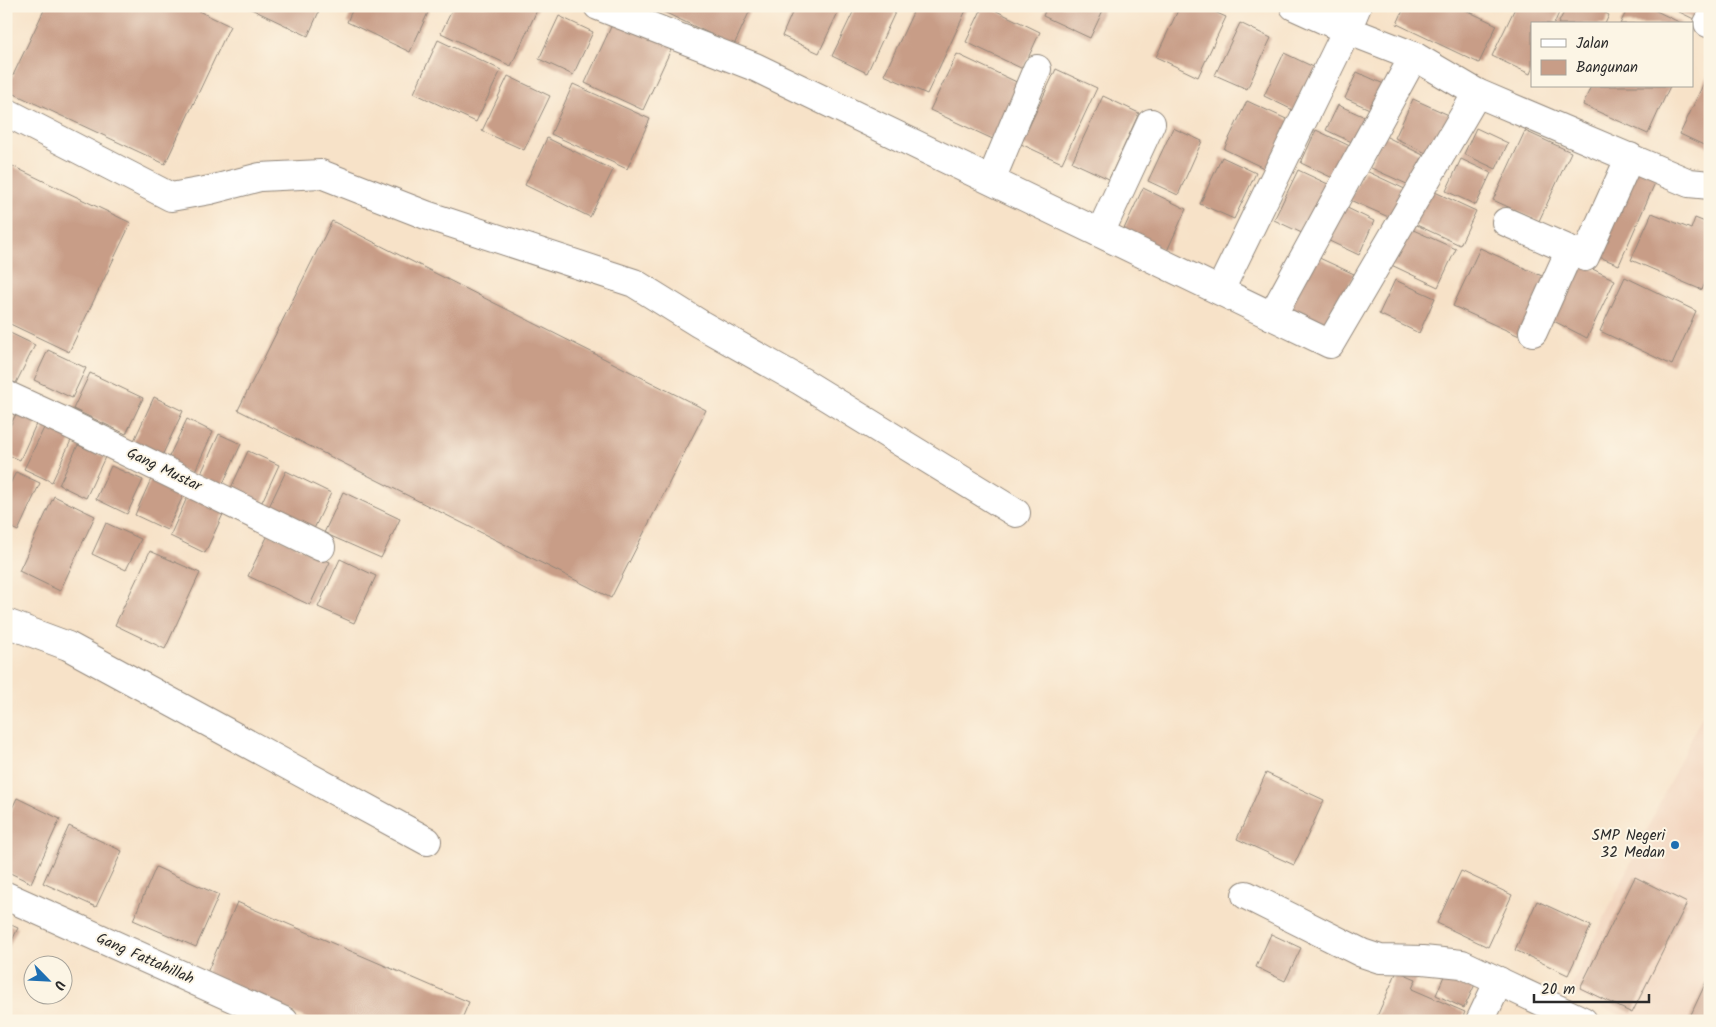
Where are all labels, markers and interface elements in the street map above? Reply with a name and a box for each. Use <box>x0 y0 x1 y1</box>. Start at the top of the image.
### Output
legend <box>1531 22 1694 88</box>
text: Jalan <box>1576 32 1609 56</box>
text: Bangunan <box>1576 56 1638 80</box>
street label: Gang Mustar <box>123 442 206 499</box>
place label: SMP Negeri 32 Medan <box>1592 824 1666 865</box>
marker: SMP Negeri 32 Medan <box>1669 839 1681 851</box>
street label: Gang Fattahillah <box>92 927 198 991</box>
north arrow <box>22 954 72 1004</box>
scale bar <box>1534 972 1648 1004</box>
text: U <box>47 977 71 994</box>
text: 20 m <box>1541 978 1575 1002</box>

